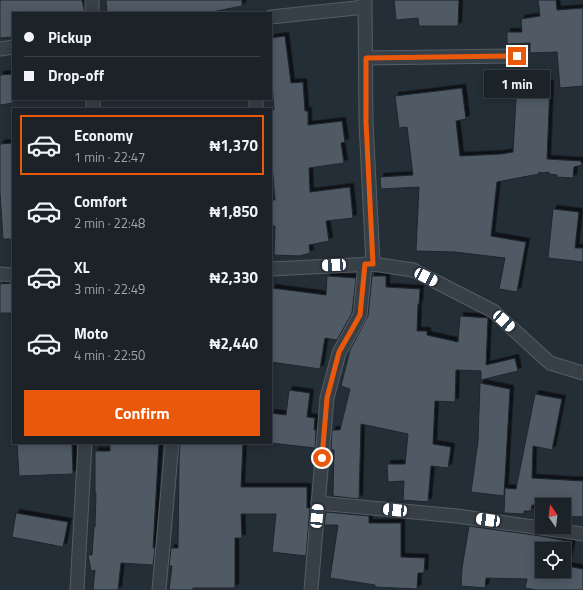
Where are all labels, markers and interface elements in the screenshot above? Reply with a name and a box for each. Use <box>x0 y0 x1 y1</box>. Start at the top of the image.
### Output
text: Pickup <box>48 26 92 49</box>
route end <box>508 47 526 65</box>
text: Drop-off <box>48 64 104 87</box>
callout: 1 min <box>484 70 550 98</box>
text: 1 min <box>501 74 533 94</box>
text: Economy <box>74 124 133 147</box>
icon: car <box>26 127 62 163</box>
text: ₦1,370 <box>210 134 258 157</box>
text: 1 min · 22:47 <box>74 147 145 167</box>
text: Comfort <box>74 190 127 213</box>
icon: car <box>26 193 62 229</box>
text: ₦1,850 <box>210 200 258 223</box>
text: 2 min · 22:48 <box>74 213 145 233</box>
text: XL <box>74 256 90 279</box>
car <box>322 258 346 272</box>
icon: car <box>26 259 62 295</box>
text: ₦2,330 <box>210 266 258 289</box>
car <box>413 266 439 288</box>
text: 3 min · 22:49 <box>74 279 145 299</box>
car <box>491 309 517 333</box>
text: Moto <box>74 322 108 345</box>
icon: car <box>26 325 62 361</box>
text: ₦2,440 <box>210 332 258 355</box>
text: 4 min · 22:50 <box>74 345 145 365</box>
button: Confirm <box>24 390 260 436</box>
route start <box>313 449 331 467</box>
north arrow <box>535 498 571 534</box>
map controls <box>535 498 571 578</box>
car <box>382 503 408 517</box>
car <box>310 504 324 528</box>
car <box>475 512 501 528</box>
button: locate <box>535 542 571 578</box>

